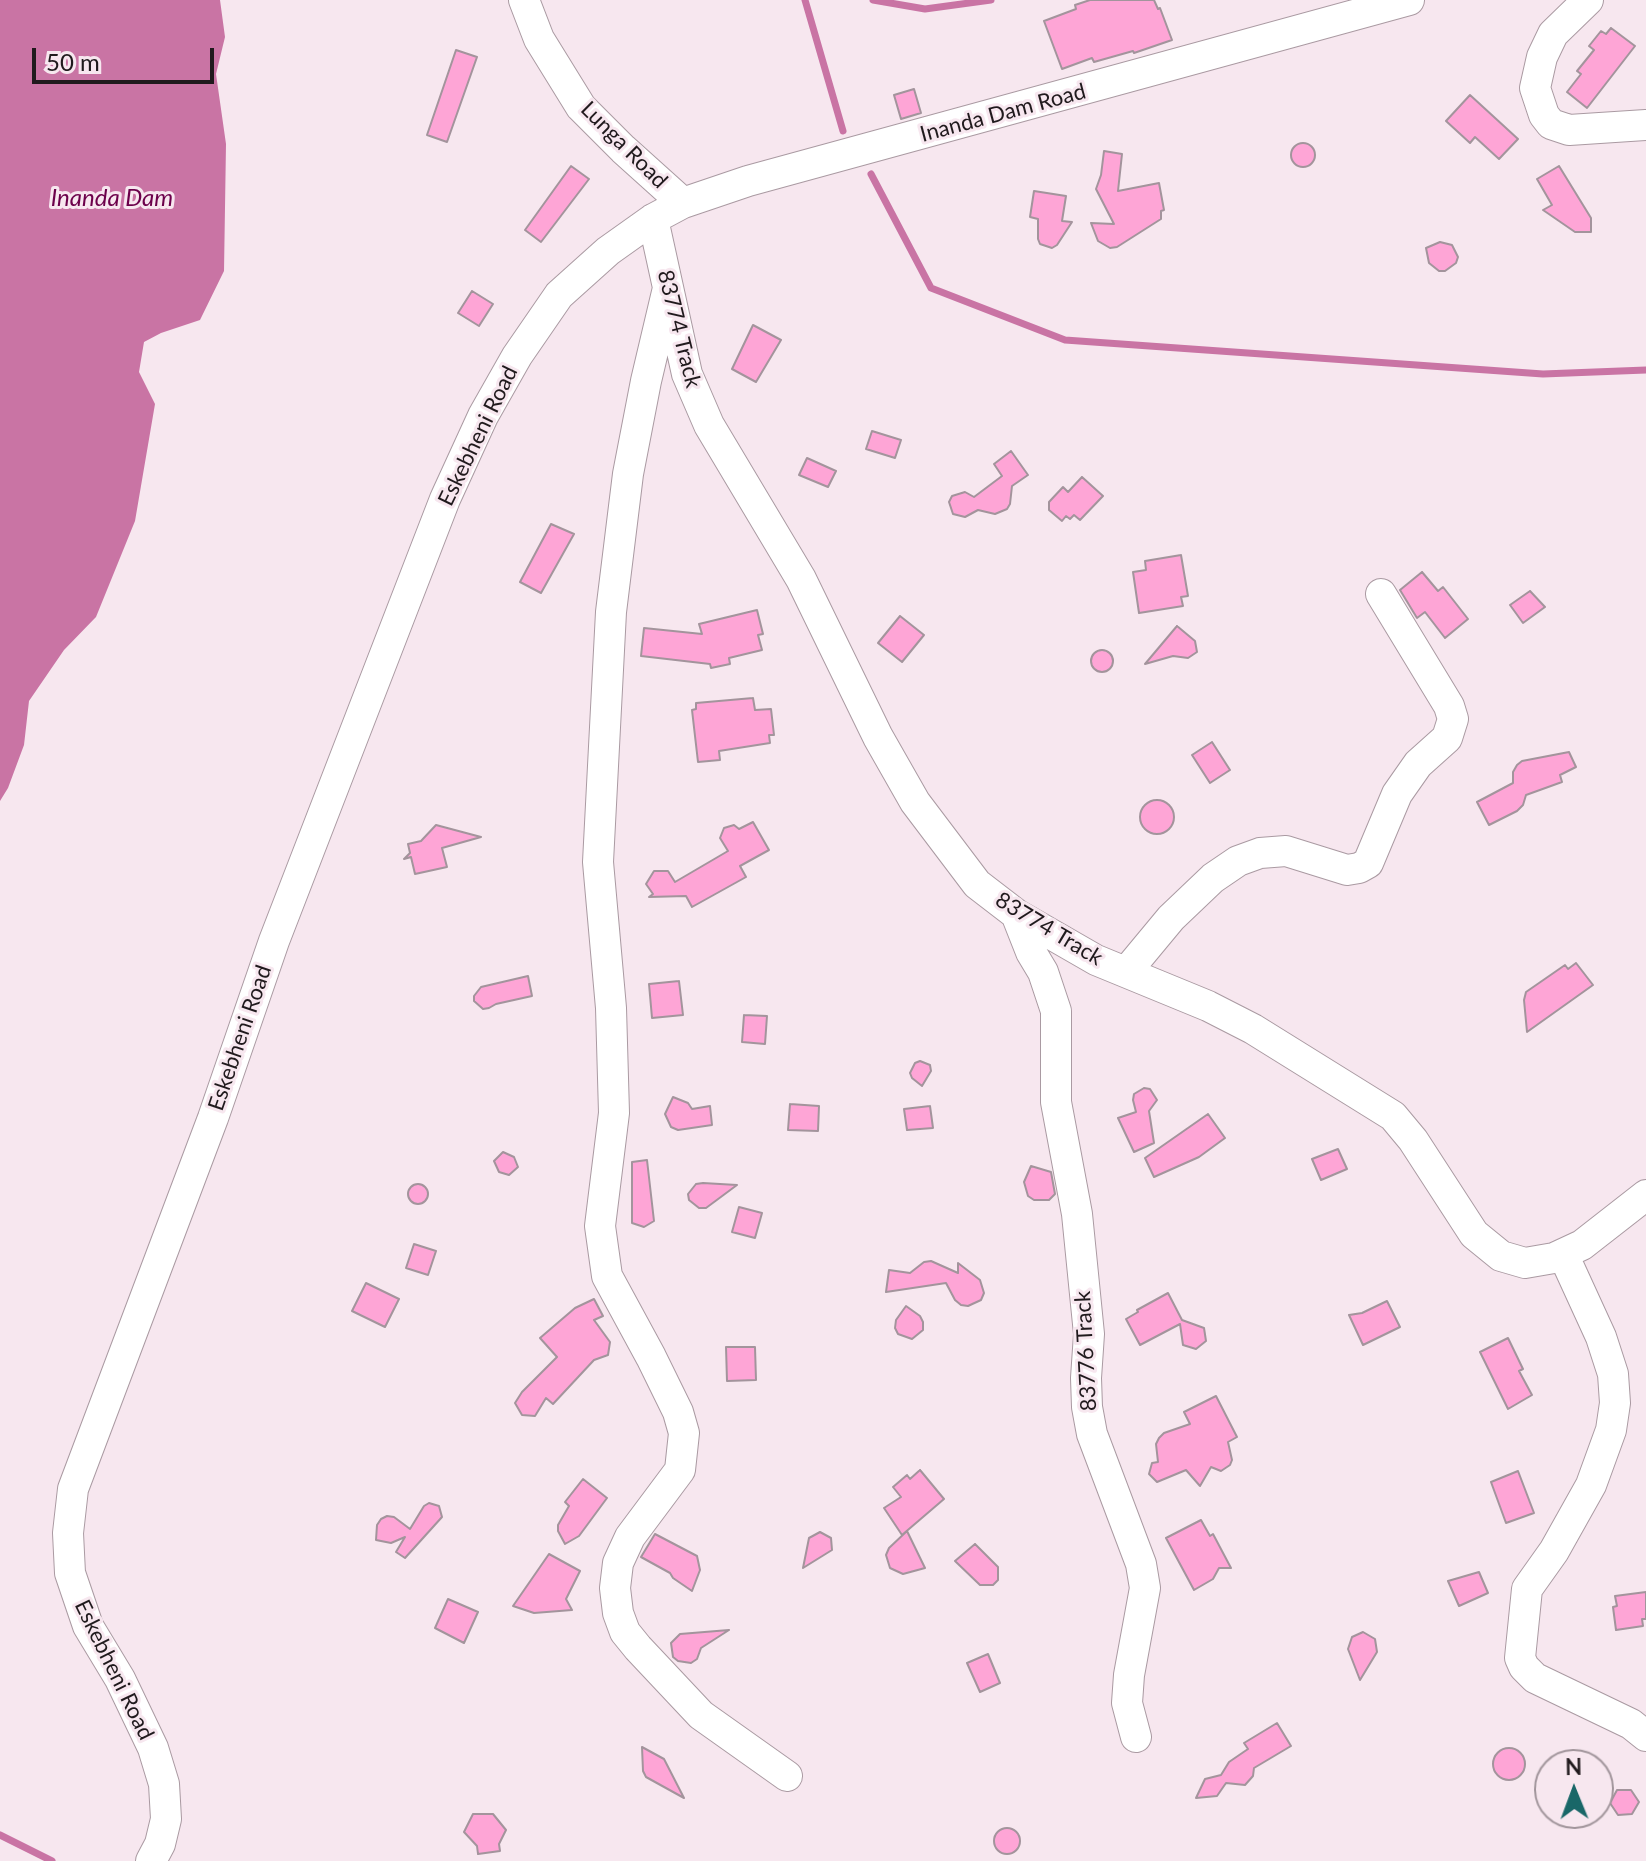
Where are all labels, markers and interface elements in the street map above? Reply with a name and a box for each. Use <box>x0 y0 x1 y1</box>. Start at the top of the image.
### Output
scale bar <box>36 32 218 82</box>
text: 50 m <box>46 47 100 76</box>
street label: Inanda Dam Road <box>917 78 1089 148</box>
street label: Lunga Road <box>575 96 673 194</box>
water label: Inanda Dam <box>51 184 173 212</box>
street label: 83774 Track <box>652 267 706 391</box>
street label: Eskebheni Road <box>433 362 523 510</box>
street label: 83774 Track <box>991 887 1107 971</box>
street label: Eskebheni Road <box>203 962 277 1114</box>
street label: 83776 Track <box>1070 1290 1102 1412</box>
street label: Eskebheni Road <box>69 1596 159 1744</box>
north arrow <box>1534 1749 1614 1829</box>
text: N <box>1565 1753 1582 1780</box>

